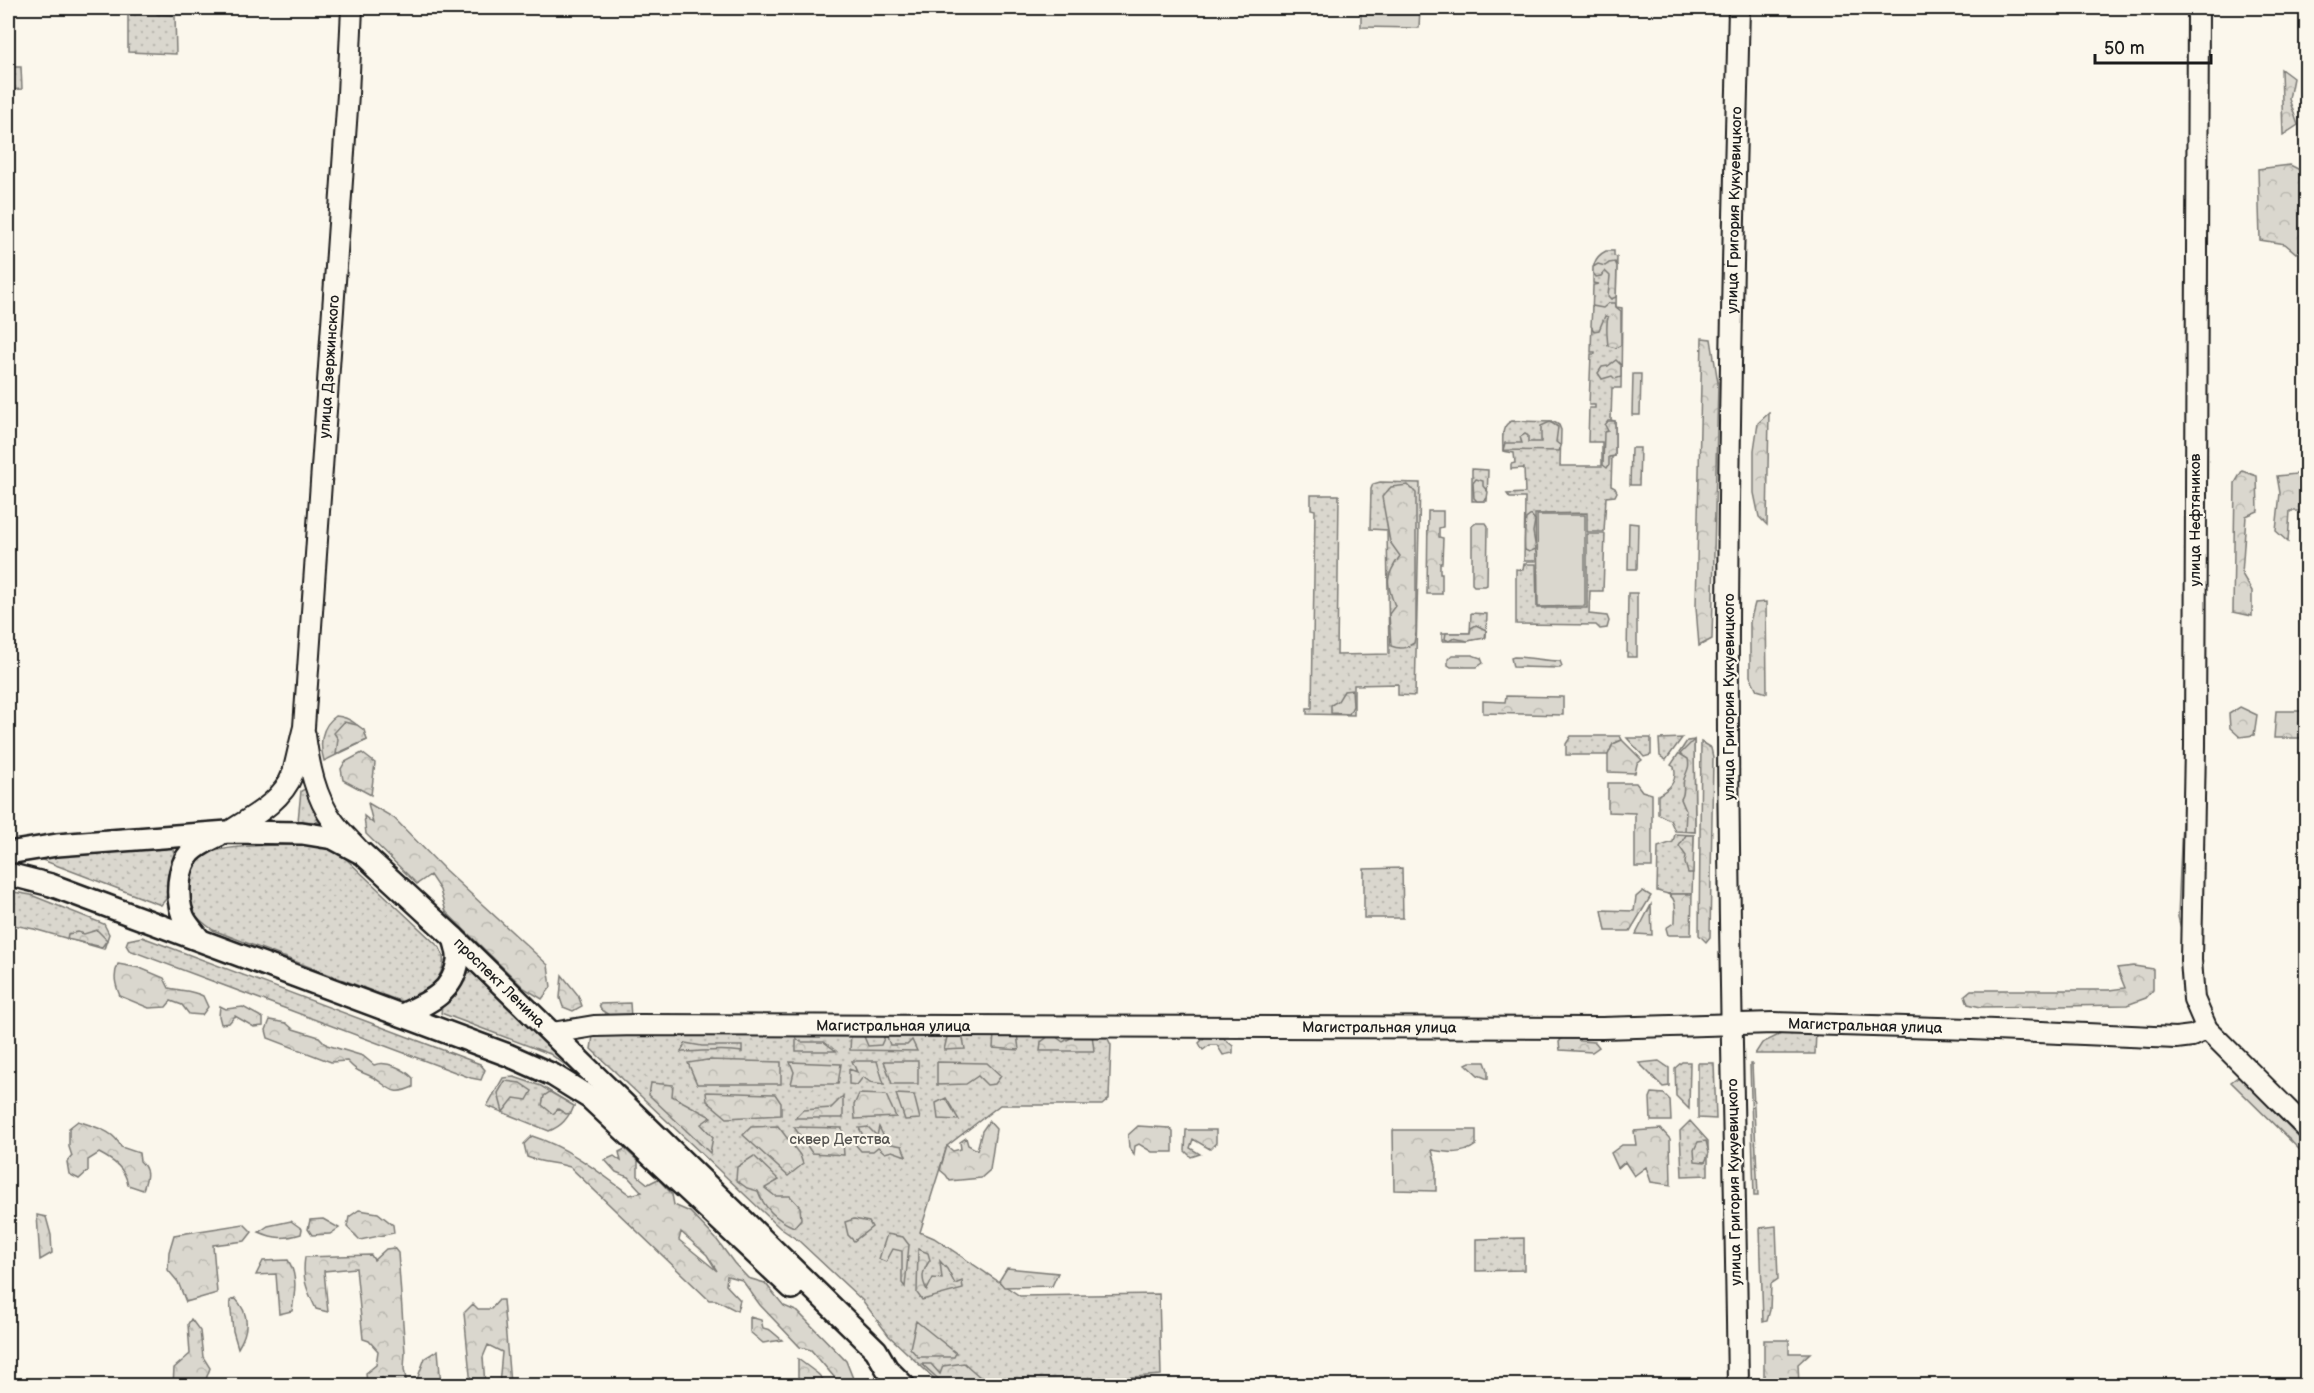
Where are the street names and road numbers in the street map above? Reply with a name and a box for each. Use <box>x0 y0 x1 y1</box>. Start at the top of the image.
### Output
street label: улица Григория Кукуевицкого <box>1723 106 1747 314</box>
street label: улица Дзержинского <box>315 294 344 439</box>
street label: улица Нефтяников <box>2186 453 2205 586</box>
street label: улица Григория Кукуевицкого <box>1720 593 1739 800</box>
street label: проспект Ленина <box>449 934 549 1032</box>
street label: Магистральная улица <box>1788 1014 1943 1038</box>
street label: Магистральная улица <box>816 1017 971 1036</box>
street label: Магистральная улица <box>1302 1018 1457 1038</box>
street label: улица Григория Кукуевицкого <box>1723 1078 1746 1286</box>

